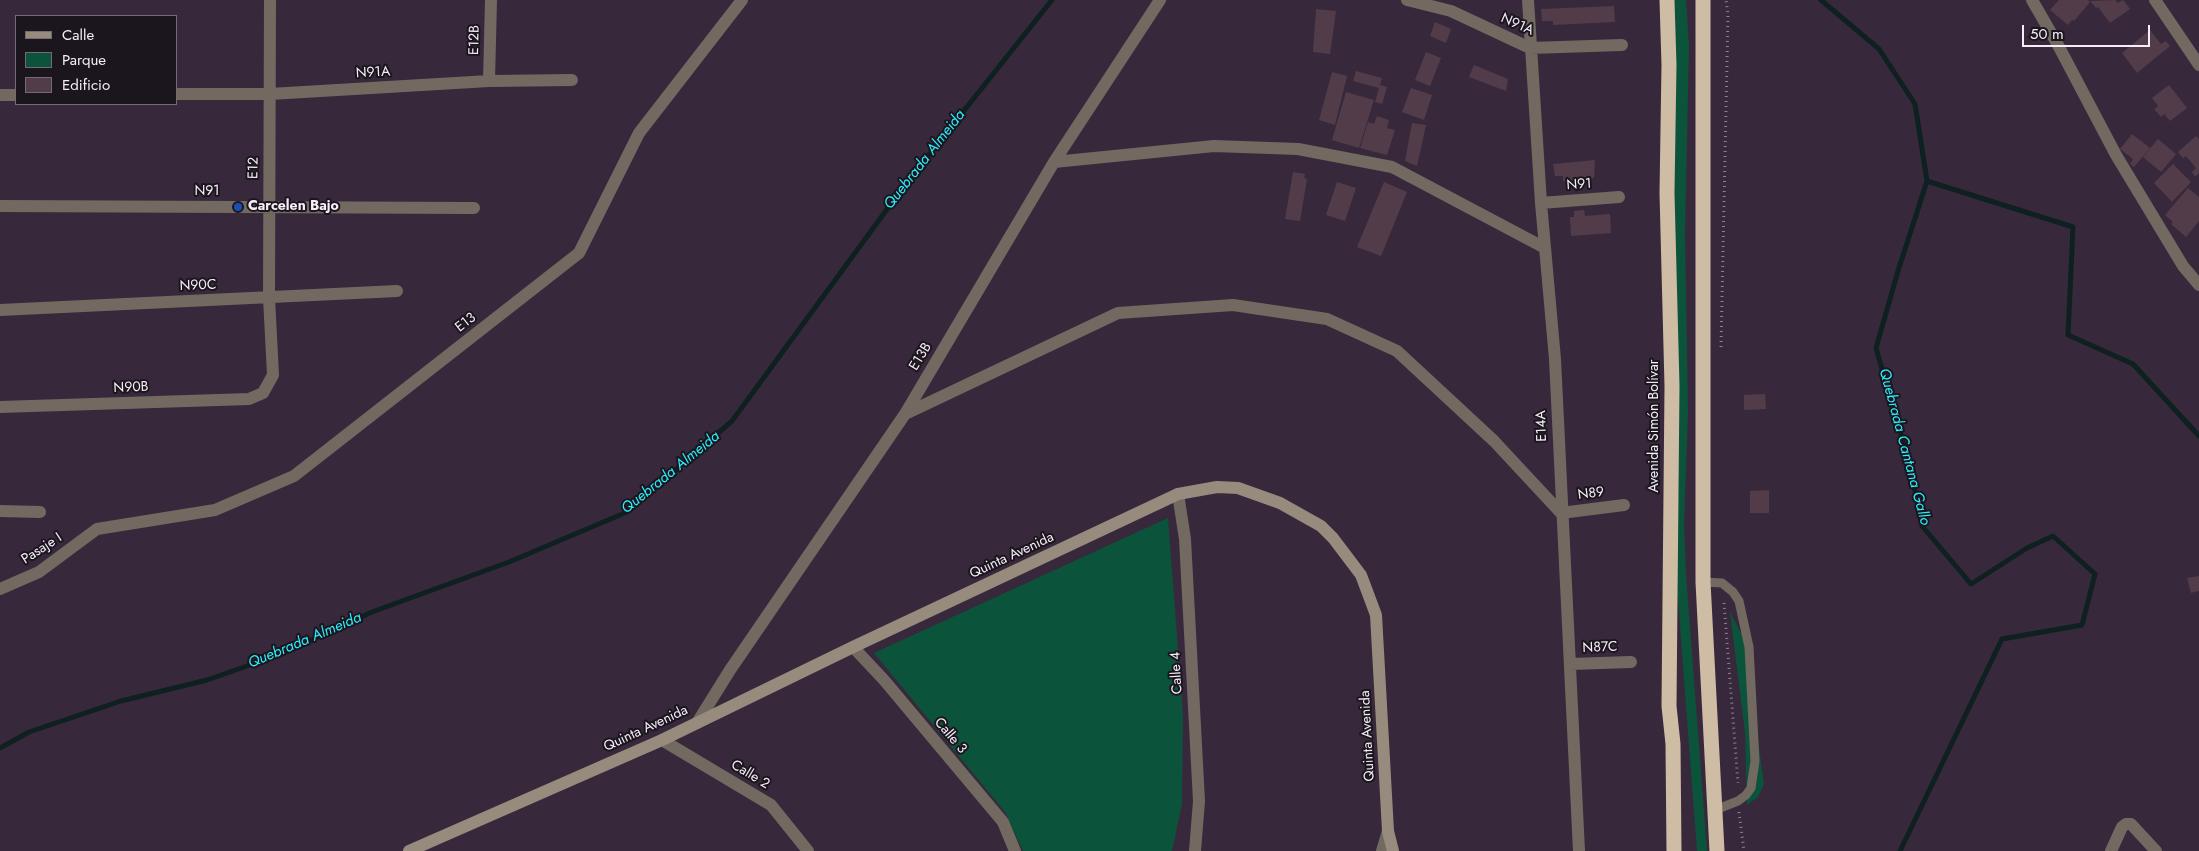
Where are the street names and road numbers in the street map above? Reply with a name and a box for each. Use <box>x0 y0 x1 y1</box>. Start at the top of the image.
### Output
street label: N91A <box>1498 10 1536 40</box>
street label: E12B <box>466 25 484 55</box>
street label: N91A <box>355 64 391 82</box>
street label: E12 <box>245 157 263 179</box>
street label: N91 <box>1566 176 1592 194</box>
street label: N91 <box>194 184 220 200</box>
street label: N90C <box>179 277 217 295</box>
street label: E13 <box>452 310 480 336</box>
street label: E13B <box>906 340 936 374</box>
street label: Avenida Simón Bolívar <box>1647 359 1663 493</box>
street label: N90B <box>113 379 149 397</box>
street label: E14A <box>1533 410 1551 442</box>
street label: N89 <box>1577 484 1605 504</box>
street label: Quinta Avenida <box>967 529 1057 583</box>
street label: Pasaje I <box>19 530 65 568</box>
street label: N87C <box>1582 639 1618 657</box>
street label: Calle 4 <box>1168 651 1186 695</box>
street label: Quinta Avenida <box>1357 690 1379 782</box>
street label: Quinta Avenida <box>601 702 691 756</box>
street label: Calle 3 <box>930 715 970 757</box>
street label: Calle 2 <box>728 757 772 793</box>

